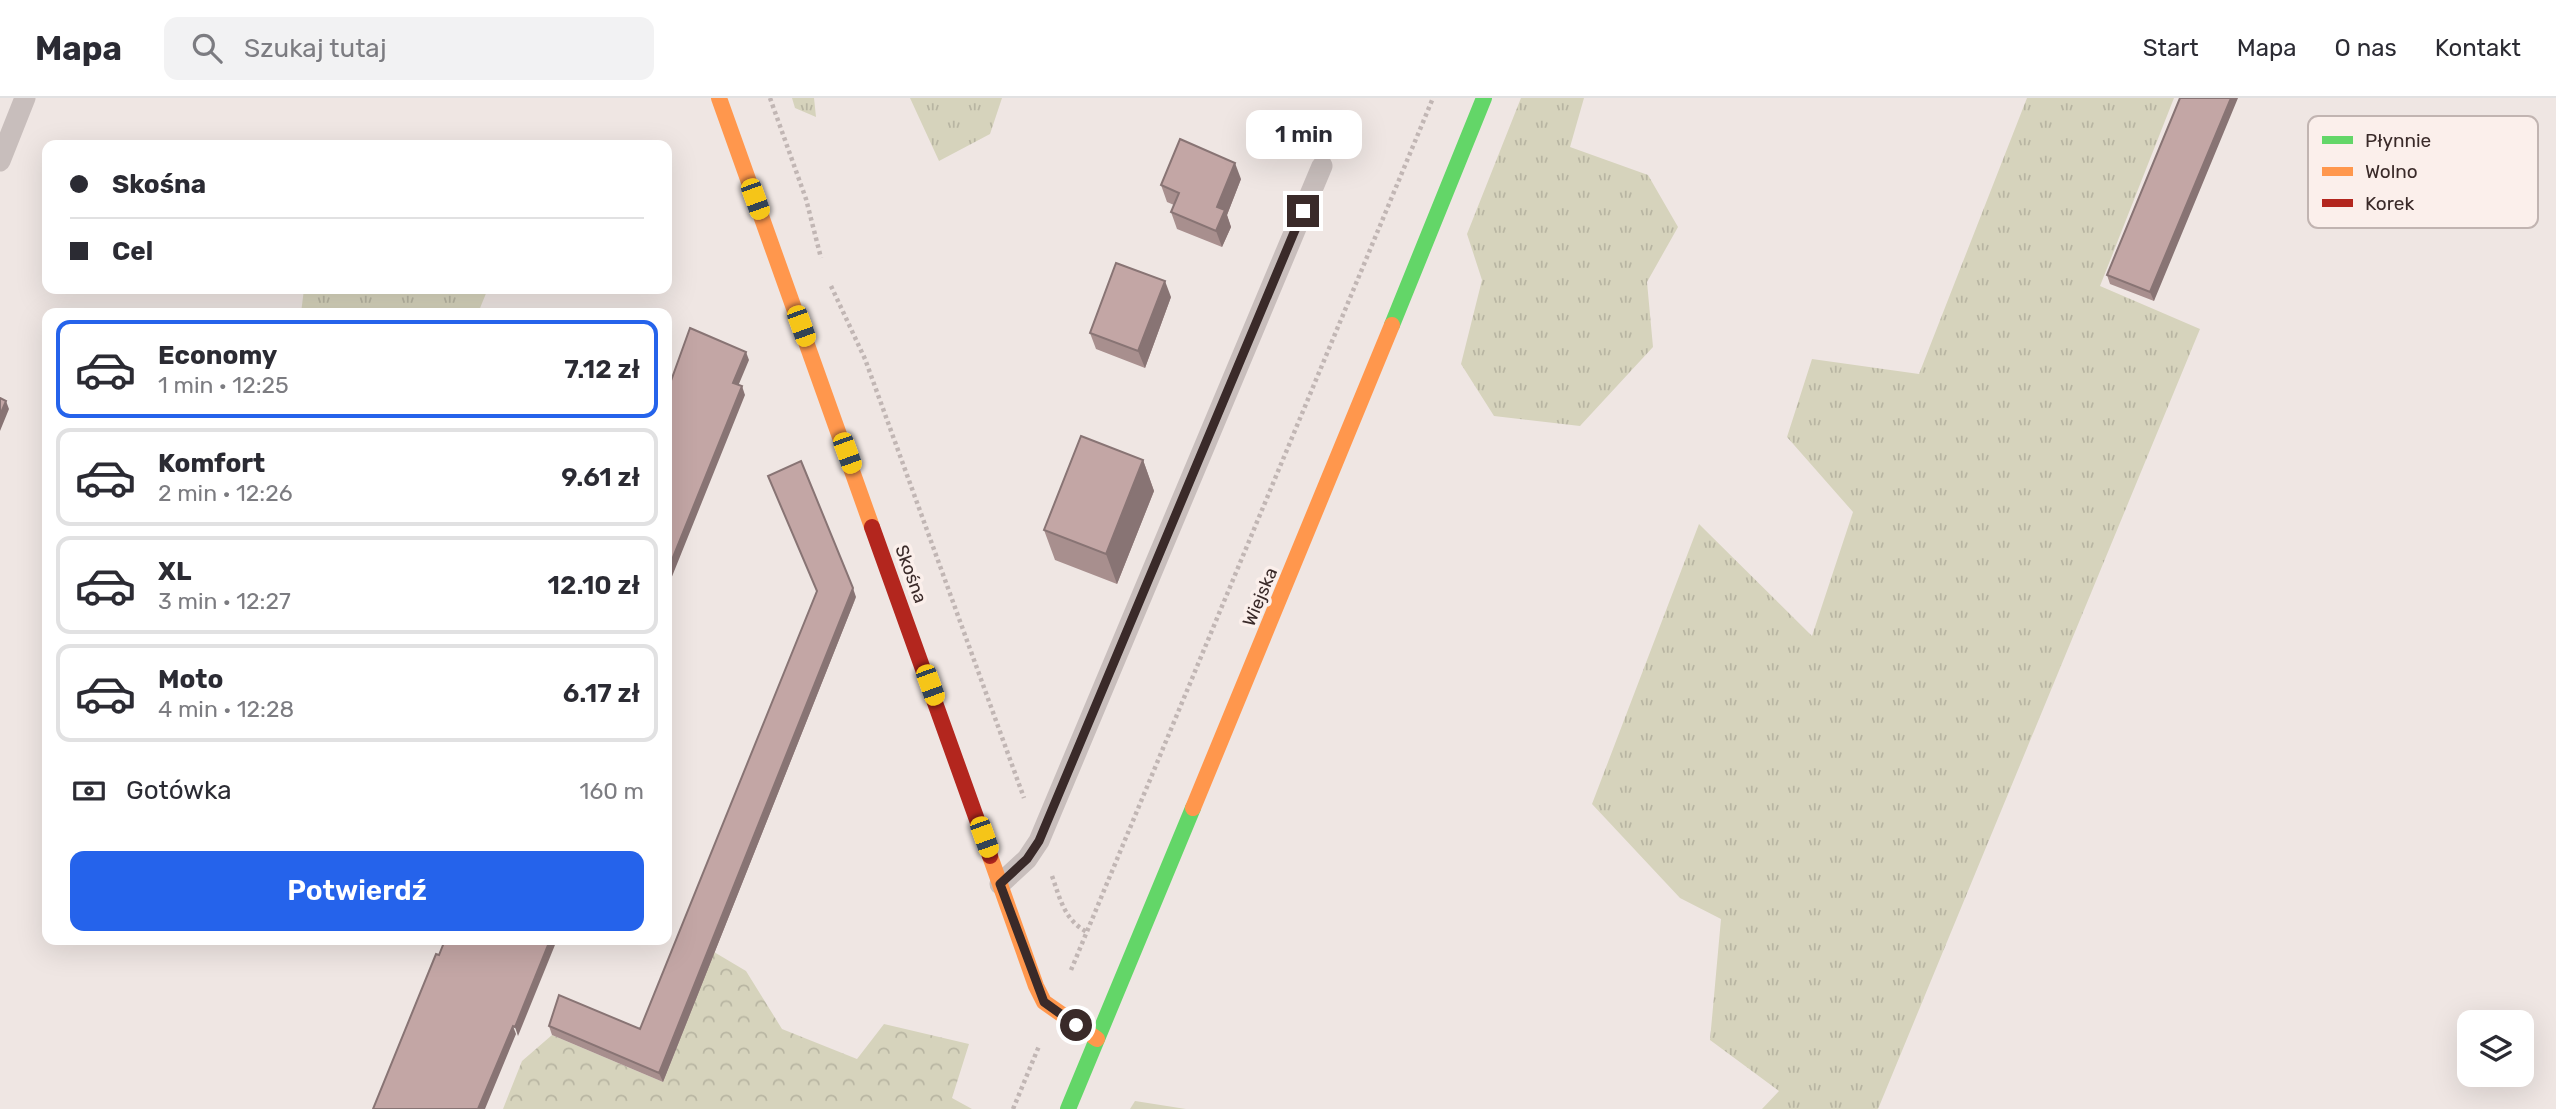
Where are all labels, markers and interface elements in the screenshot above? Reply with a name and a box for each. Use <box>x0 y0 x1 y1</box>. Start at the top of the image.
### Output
search box <box>164 17 654 80</box>
text: Mapa <box>35 29 122 68</box>
icon: search <box>188 29 226 67</box>
text: Szukaj tutaj <box>244 33 387 64</box>
text: Start <box>2143 34 2199 62</box>
text: Mapa <box>2237 34 2297 62</box>
text: O nas <box>2335 34 2397 62</box>
text: Kontakt <box>2435 34 2521 62</box>
callout: 1 min <box>1245 109 1361 158</box>
legend <box>2308 116 2538 228</box>
text: 1 min <box>1275 120 1333 148</box>
text: Płynnie <box>2365 129 2431 152</box>
text: Wolno <box>2365 160 2418 183</box>
text: Skośna <box>112 169 206 200</box>
car <box>738 176 773 222</box>
text: Korek <box>2365 192 2414 215</box>
route end <box>1287 195 1319 227</box>
text: Cel <box>112 236 153 267</box>
car <box>784 303 819 349</box>
icon: car <box>74 338 137 401</box>
text: Economy <box>158 340 277 371</box>
text: 7.12 zł <box>564 354 640 385</box>
text: 1 min · 12:25 <box>158 371 289 399</box>
car <box>830 430 865 476</box>
icon: car <box>74 446 137 509</box>
text: Komfort <box>158 448 265 479</box>
text: 9.61 zł <box>561 462 640 493</box>
text: 2 min · 12:26 <box>158 479 293 507</box>
street label: Skośna <box>890 542 932 606</box>
icon: car <box>74 554 137 617</box>
text: XL <box>158 556 191 587</box>
street label: Wiejska <box>1238 564 1282 630</box>
text: 12.10 zł <box>548 570 640 601</box>
text: 3 min · 12:27 <box>158 587 291 615</box>
icon: car <box>74 662 137 725</box>
car <box>913 662 948 708</box>
text: Moto <box>158 664 223 695</box>
text: 6.17 zł <box>563 678 640 709</box>
text: 4 min · 12:28 <box>158 695 294 723</box>
icon: cash <box>70 772 108 810</box>
text: Gotówka <box>126 775 232 806</box>
text: 160 m <box>580 777 644 805</box>
car <box>967 814 1002 860</box>
button: Potwierdź <box>70 851 644 931</box>
route start <box>1060 1009 1092 1041</box>
map controls <box>2457 1010 2534 1087</box>
button: layers <box>2457 1010 2534 1087</box>

